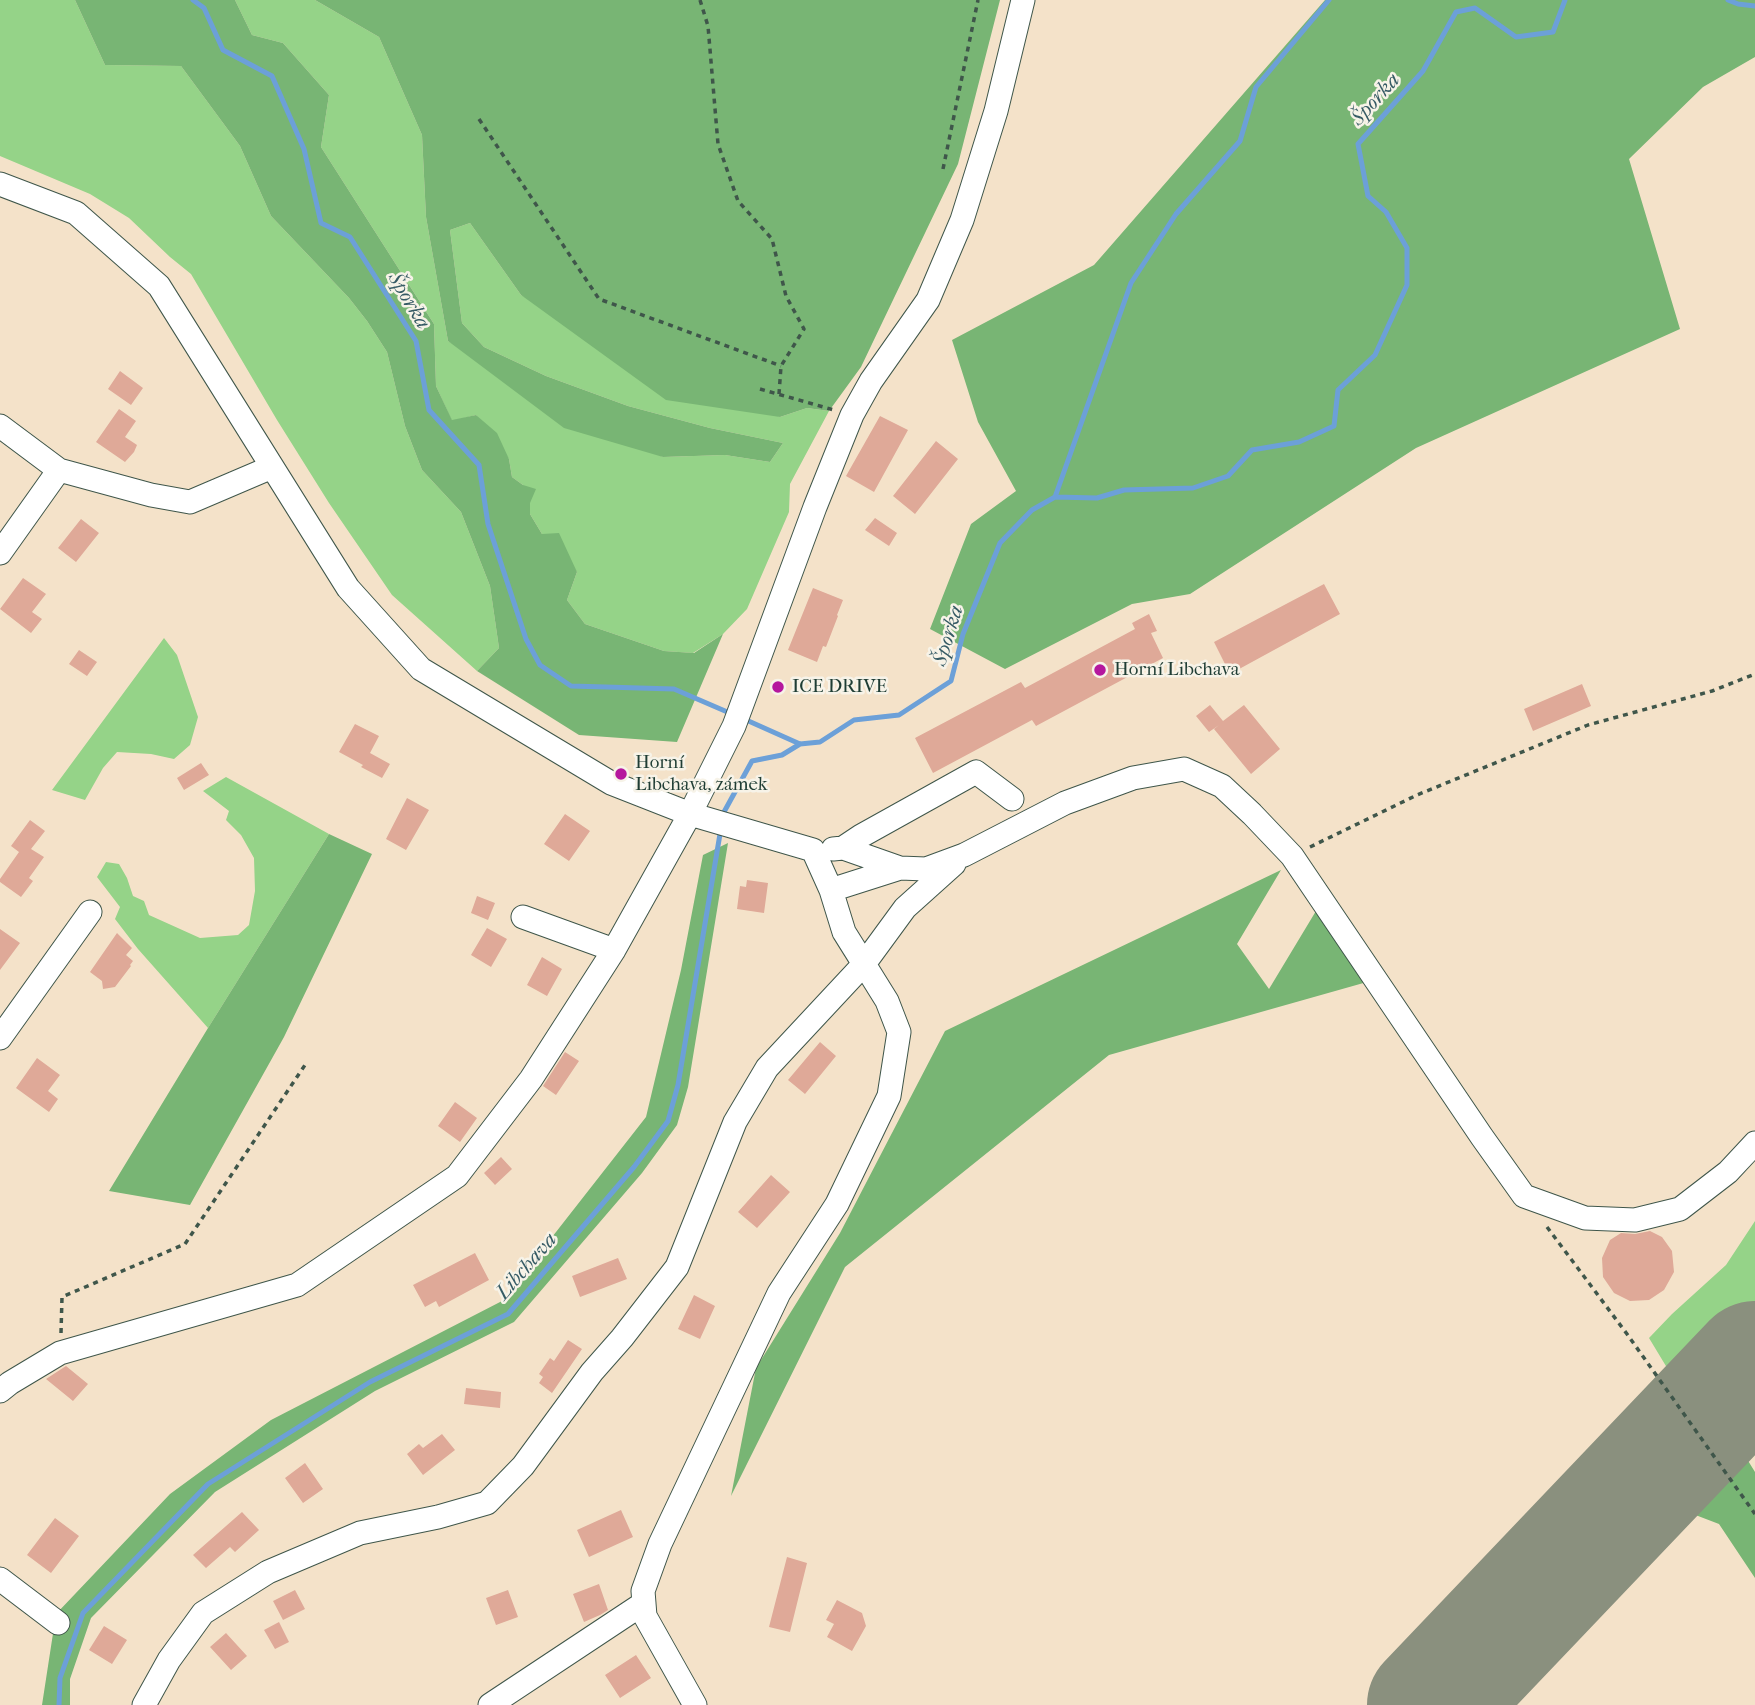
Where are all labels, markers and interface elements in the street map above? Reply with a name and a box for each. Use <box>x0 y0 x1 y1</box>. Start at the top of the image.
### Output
water label: Šporka <box>1346 69 1406 131</box>
water label: Šporka <box>381 268 435 334</box>
water label: Šporka <box>928 603 970 669</box>
place label: Horní Libchava <box>1114 659 1239 681</box>
marker: Horní Libchava <box>1092 662 1108 678</box>
place label: ICE DRIVE <box>792 676 887 698</box>
marker: ICE DRIVE <box>770 679 786 695</box>
place label: Horní Libchava, zámek <box>635 752 768 796</box>
marker: Horní Libchava, zámek <box>613 766 629 782</box>
water label: Libchava <box>491 1228 563 1306</box>

